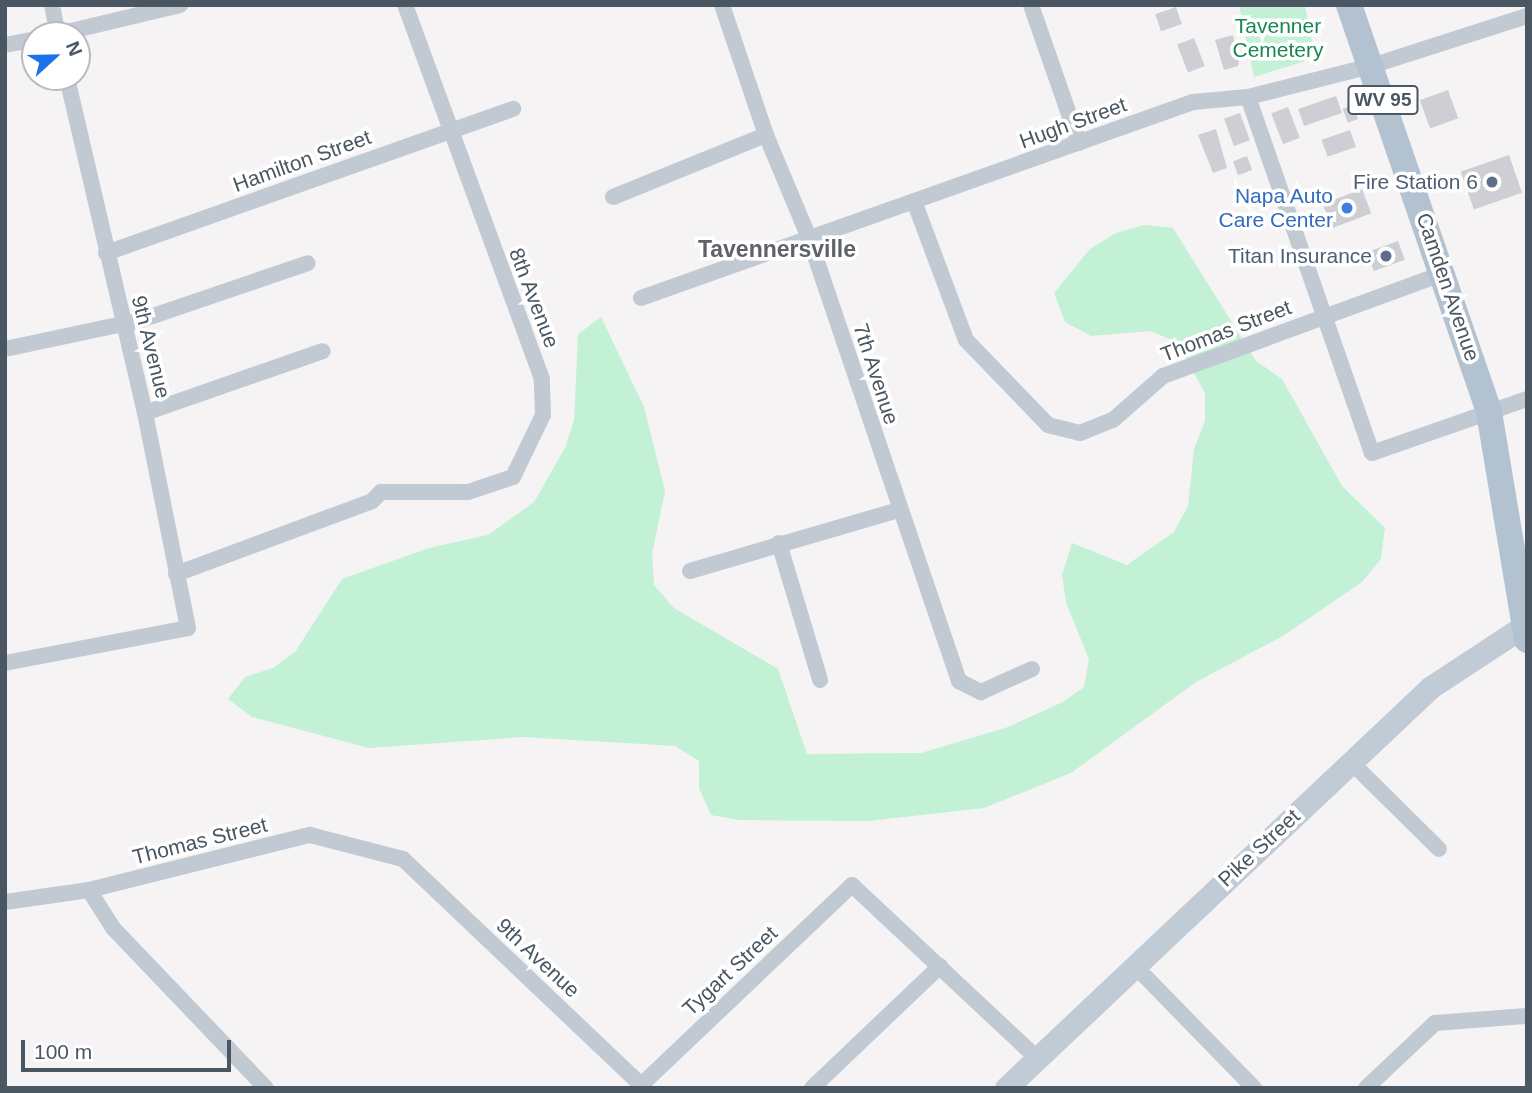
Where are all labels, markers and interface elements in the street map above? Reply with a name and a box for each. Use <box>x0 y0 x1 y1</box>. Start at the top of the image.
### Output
park label: Tavenner Cemetery <box>1232 13 1324 63</box>
north arrow <box>21 21 91 91</box>
text: N <box>62 38 86 59</box>
road number: WV 95 <box>1346 85 1420 116</box>
street label: Hugh Street <box>1016 92 1130 154</box>
street label: Hamilton Street <box>230 124 374 198</box>
place label: Fire Station 6 <box>1353 169 1478 195</box>
marker: Fire Station 6 <box>1484 174 1500 190</box>
place label: Napa Auto Care Center <box>1219 183 1333 233</box>
marker: Napa Auto Care Center <box>1339 200 1355 216</box>
street label: Camden Avenue <box>1411 209 1485 365</box>
district label: Tavennersville <box>698 235 856 263</box>
place label: Titan Insurance <box>1228 243 1372 269</box>
street label: 8th Avenue <box>503 244 565 352</box>
marker: Titan Insurance <box>1378 248 1394 264</box>
street label: 9th Avenue <box>126 293 176 401</box>
street label: Thomas Street <box>1157 295 1295 367</box>
street label: 7th Avenue <box>848 320 904 428</box>
street label: Pike Street <box>1213 804 1305 892</box>
street label: Thomas Street <box>130 812 270 870</box>
street label: 9th Avenue <box>491 913 585 1003</box>
street label: Tygart Street <box>677 921 783 1021</box>
scale bar <box>24 1026 234 1070</box>
text: 100 m <box>34 1040 92 1063</box>

